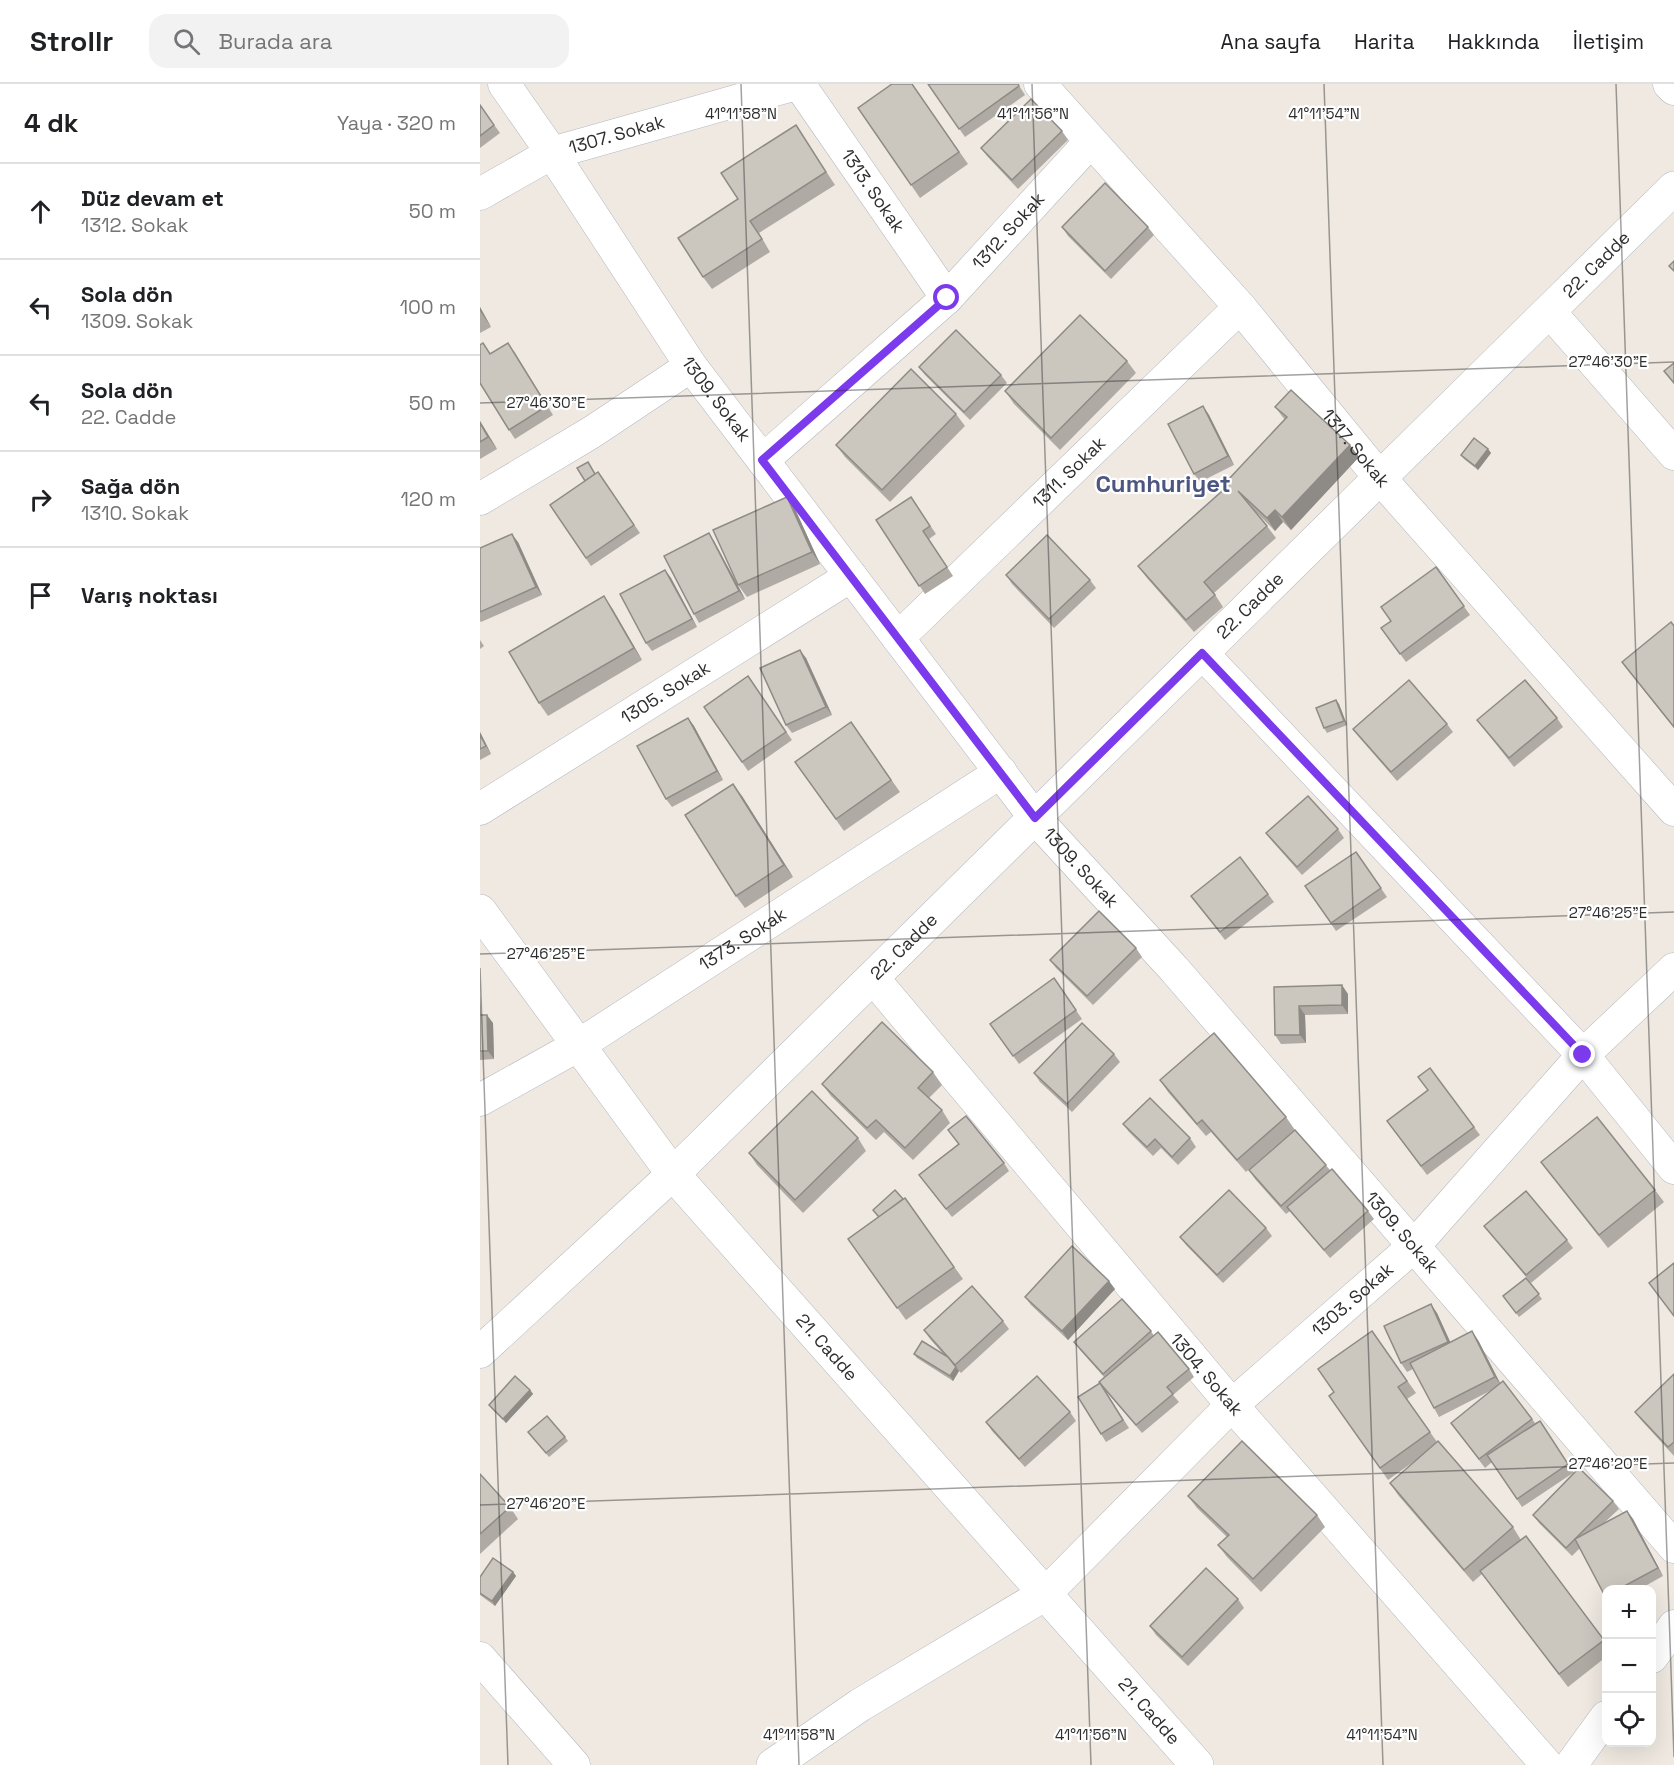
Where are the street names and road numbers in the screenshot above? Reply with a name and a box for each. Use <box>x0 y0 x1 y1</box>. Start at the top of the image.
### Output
street label: 1307. Sokak <box>566 110 667 159</box>
street label: 1313. Sokak <box>836 144 911 237</box>
street label: 1312. Sokak <box>967 187 1049 274</box>
street label: 22. Cadde <box>1557 226 1635 302</box>
street label: 1309. Sokak <box>677 352 757 446</box>
street label: 1317. Sokak <box>1317 404 1395 492</box>
street label: 1311. Sokak <box>1027 431 1110 513</box>
street label: 22. Cadde <box>1211 567 1288 644</box>
street label: 1305. Sokak <box>616 655 714 729</box>
street label: 1309. Sokak <box>1038 822 1124 913</box>
street label: 1373. Sokak <box>694 902 791 976</box>
street label: 22. Cadde <box>865 908 942 985</box>
street label: 1309. Sokak <box>1361 1186 1444 1278</box>
street label: 1303. Sokak <box>1307 1257 1398 1341</box>
street label: 21. Cadde <box>791 1309 863 1386</box>
street label: 1304. Sokak <box>1165 1328 1248 1421</box>
street label: 21. Cadde <box>1114 1672 1186 1749</box>

